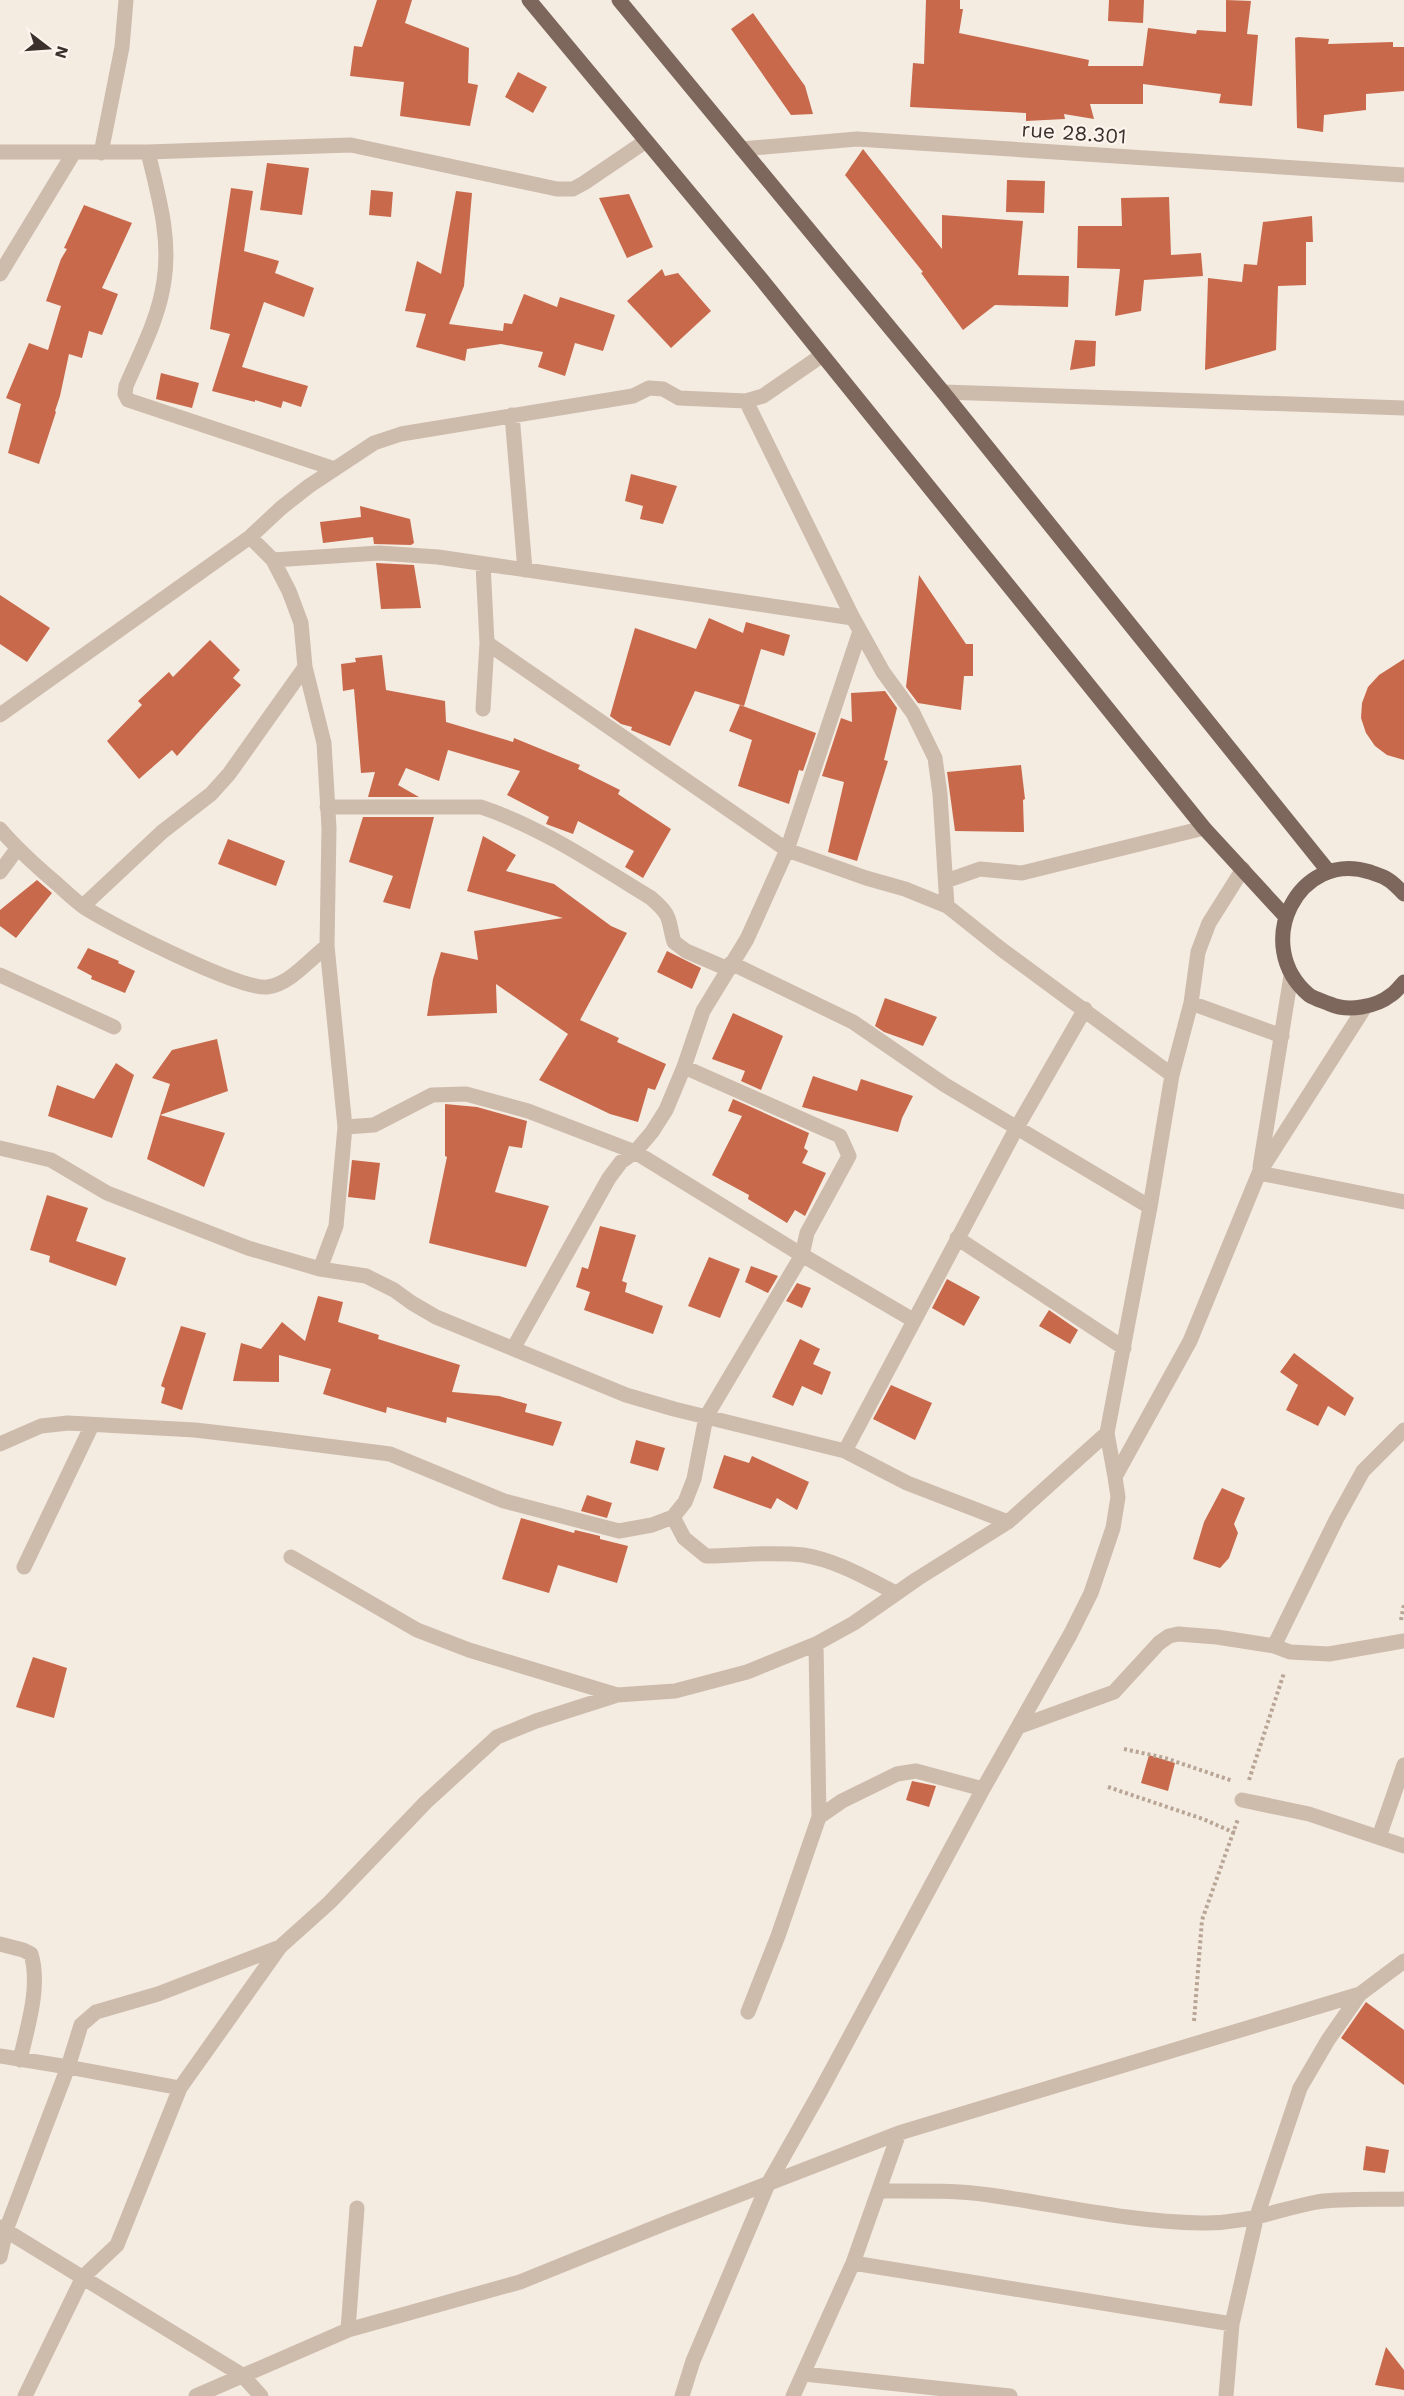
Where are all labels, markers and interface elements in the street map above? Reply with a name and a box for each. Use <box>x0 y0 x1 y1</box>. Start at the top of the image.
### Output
north arrow <box>18 18 78 78</box>
text: N <box>51 44 73 61</box>
street label: rue 28.301 <box>1021 116 1127 149</box>

